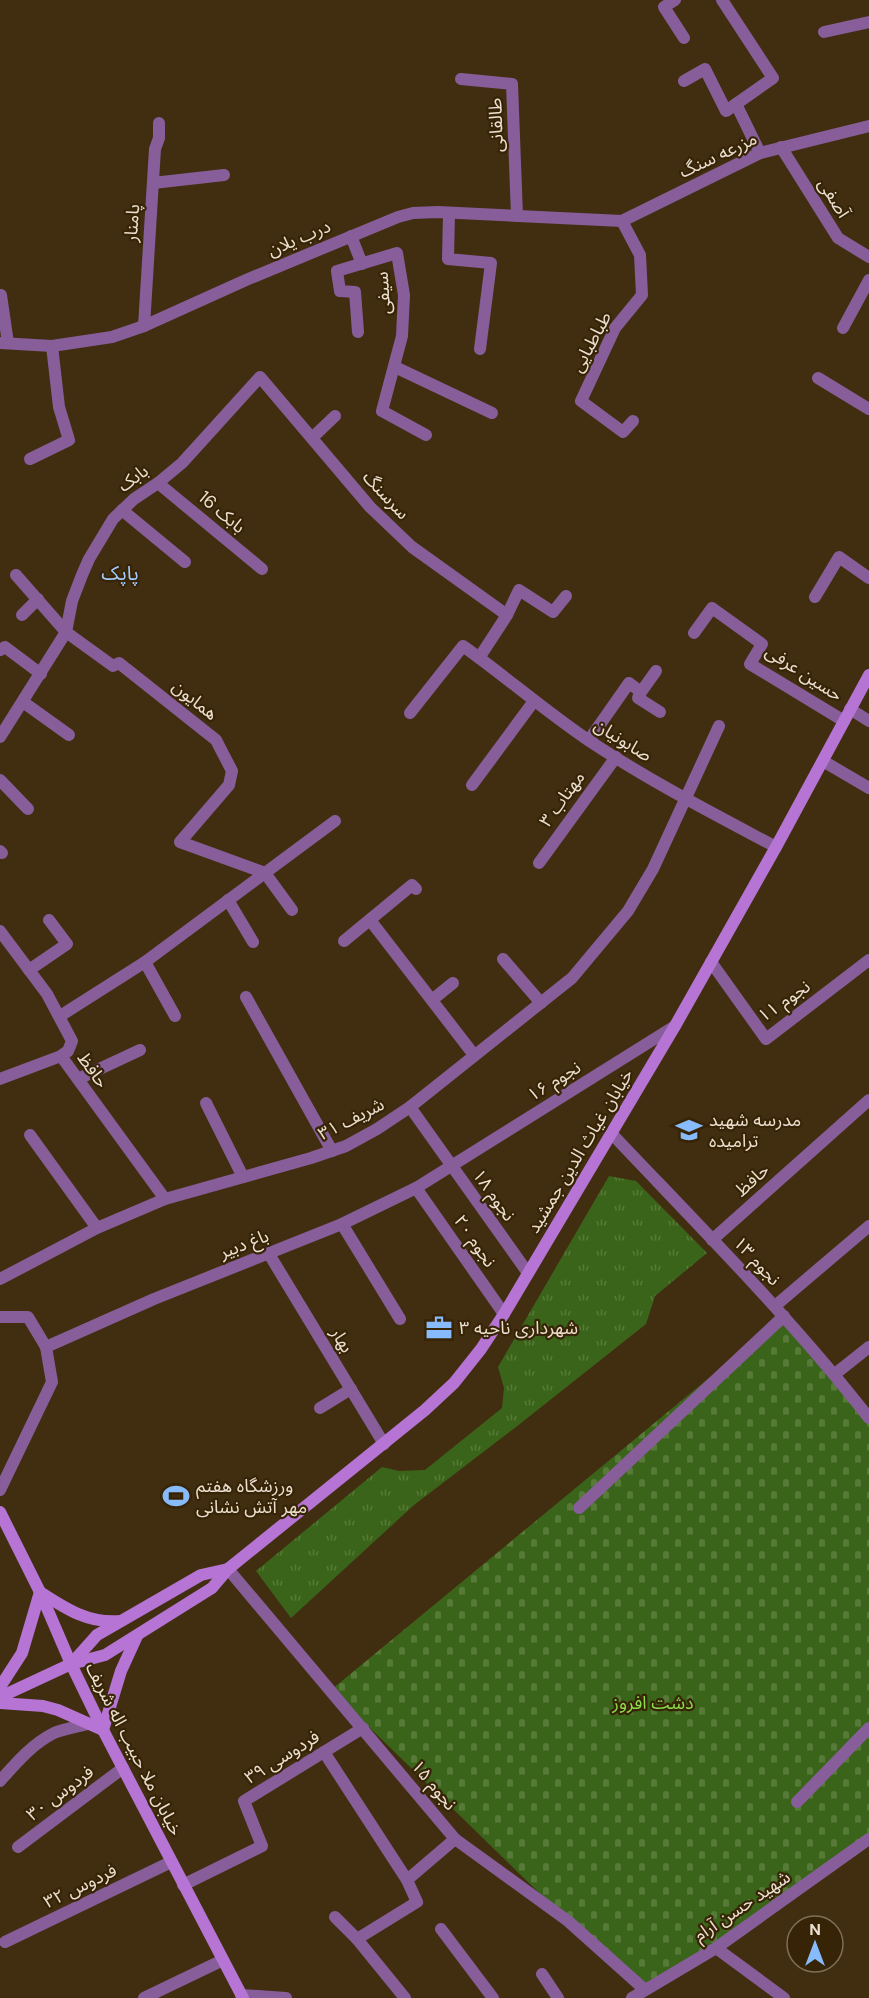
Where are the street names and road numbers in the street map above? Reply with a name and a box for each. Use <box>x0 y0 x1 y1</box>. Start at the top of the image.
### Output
street label: طالقانی <box>483 97 509 153</box>
street label: مزرعه سنگ <box>675 127 761 183</box>
street label: آصفی <box>813 174 856 223</box>
street label: پامنار <box>119 203 145 244</box>
street label: درب یلان <box>264 214 334 262</box>
street label: سیفی <box>370 271 396 315</box>
street label: طباطبایی <box>565 307 617 377</box>
street label: بابک <box>113 459 153 497</box>
street label: سرسنگ <box>357 465 415 525</box>
street label: بابک 16 <box>194 485 250 539</box>
street label: حسین عرفی <box>761 639 847 707</box>
street label: همایون <box>167 674 223 726</box>
street label: صابونیان <box>590 713 656 767</box>
street label: مهتاب ۳ <box>534 766 590 832</box>
street label: نجوم ۱۱ <box>753 974 816 1029</box>
street label: حافظ <box>72 1047 114 1093</box>
street label: نجوم ۱۶ <box>523 1055 586 1108</box>
street label: خیابان غیاث الدین جمشید <box>521 1064 639 1238</box>
street label: شریف ۳۱ <box>314 1092 388 1146</box>
street label: حافظ <box>730 1158 774 1202</box>
street label: نجوم ۱۸ <box>465 1164 521 1227</box>
street label: نجوم ۲۰ <box>447 1210 502 1273</box>
street label: باغ دبیر <box>215 1224 273 1267</box>
street label: نجوم ۱۳ <box>727 1231 786 1292</box>
street label: بهار <box>325 1322 359 1357</box>
street label: خیابان ملا حبیب اله شریف <box>80 1658 188 1840</box>
street label: فردوسی ۳۹ <box>240 1725 324 1789</box>
street label: نجوم ۱۵ <box>404 1755 462 1817</box>
street label: فردوس ۳۰ <box>21 1760 99 1826</box>
street label: فردوس ۳۲ <box>39 1858 121 1914</box>
street label: شهید حسن آرام <box>689 1865 796 1949</box>

